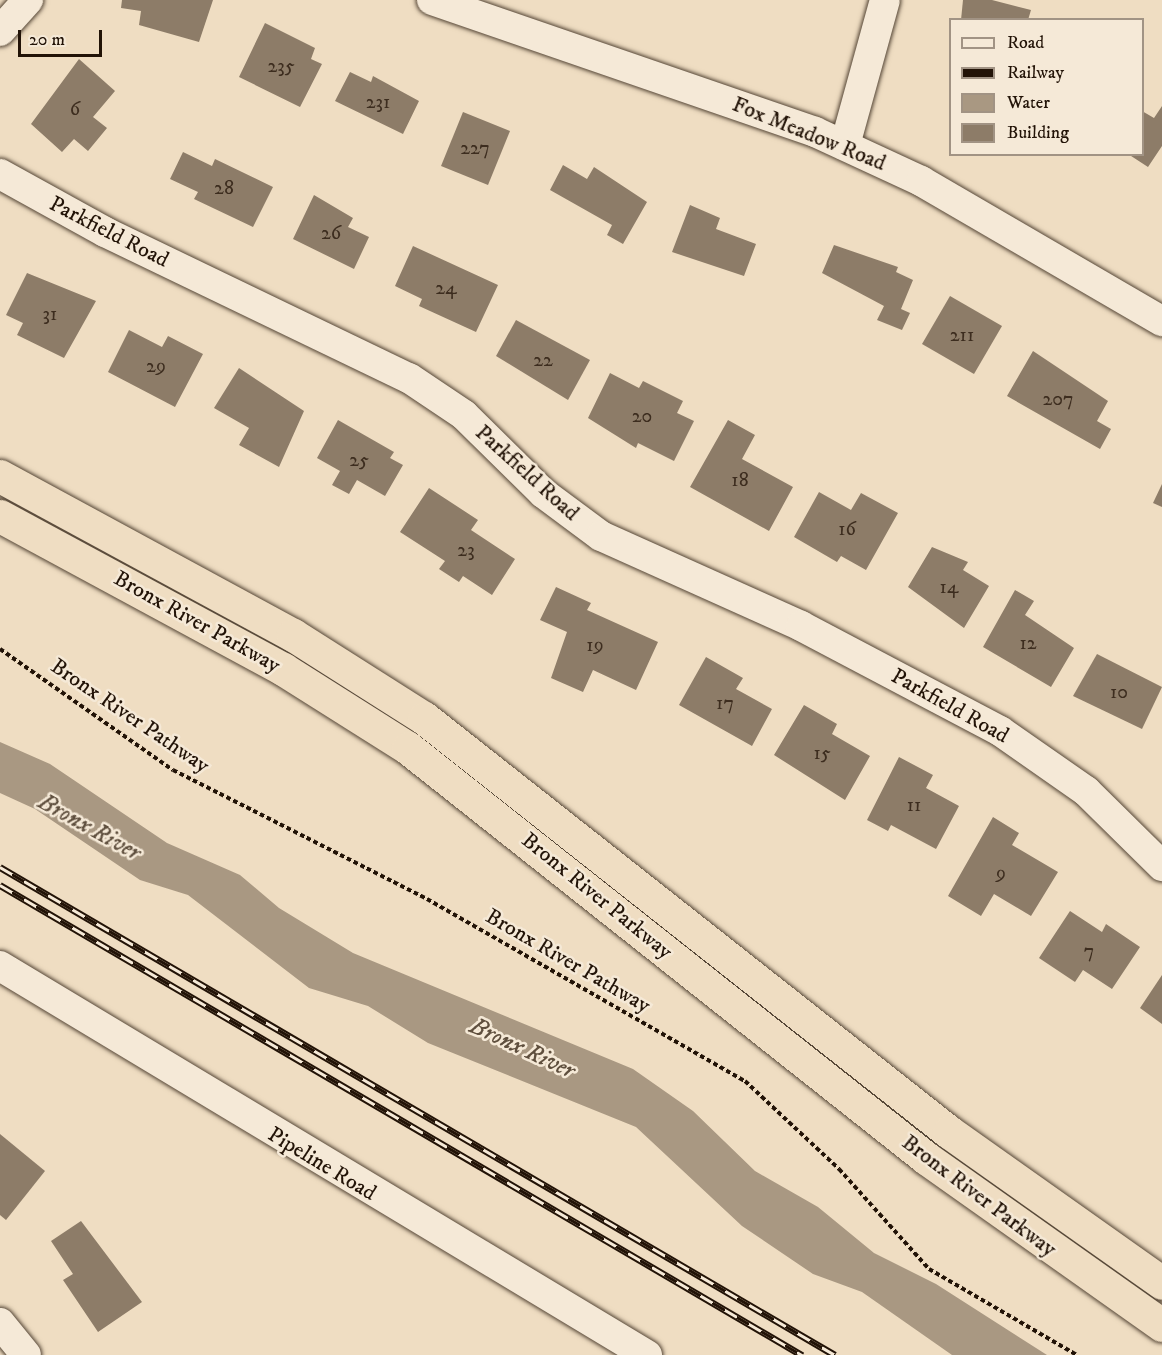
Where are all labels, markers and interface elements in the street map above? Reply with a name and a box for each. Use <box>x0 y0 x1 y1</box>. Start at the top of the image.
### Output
scale bar <box>21 18 105 56</box>
legend <box>949 18 1144 156</box>
text: 20 m <box>29 29 65 51</box>
text: Road <box>1007 32 1044 54</box>
house number: 235 <box>267 54 295 78</box>
text: Railway <box>1007 62 1064 84</box>
house number: 231 <box>366 90 390 114</box>
street label: Fox Meadow Road <box>728 91 890 177</box>
text: Water <box>1007 92 1050 114</box>
house number: 6 <box>70 97 80 121</box>
text: Building <box>1007 122 1069 144</box>
house number: 227 <box>460 136 490 160</box>
house number: 28 <box>214 176 234 200</box>
street label: Parkfield Road <box>45 191 173 273</box>
house number: 26 <box>321 221 341 245</box>
house number: 24 <box>435 276 457 300</box>
house number: 31 <box>43 302 57 326</box>
house number: 211 <box>950 323 974 347</box>
house number: 22 <box>533 348 553 372</box>
house number: 29 <box>146 354 166 378</box>
house number: 207 <box>1042 387 1074 411</box>
house number: 20 <box>632 404 652 428</box>
street label: Parkfield Road <box>470 420 584 526</box>
house number: 25 <box>349 448 369 472</box>
house number: 18 <box>731 468 749 492</box>
house number: 16 <box>838 517 856 541</box>
house number: 23 <box>457 538 475 562</box>
street label: Bronx River Parkway <box>109 565 285 679</box>
house number: 14 <box>940 575 958 599</box>
house number: 12 <box>1019 631 1037 655</box>
house number: 19 <box>586 633 604 657</box>
street label: Bronx River Pathway <box>46 653 214 779</box>
street label: Parkfield Road <box>887 663 1013 749</box>
house number: 10 <box>1110 680 1128 704</box>
house number: 17 <box>716 691 734 715</box>
house number: 15 <box>813 741 831 765</box>
water label: Bronx River <box>33 788 145 868</box>
house number: 11 <box>907 793 921 817</box>
street label: Bronx River Parkway <box>516 827 678 965</box>
house number: 9 <box>996 861 1006 885</box>
street label: Bronx River Pathway <box>481 903 655 1019</box>
house number: 7 <box>1084 939 1094 963</box>
water label: Bronx River <box>465 1012 579 1086</box>
street label: Pipeline Road <box>263 1121 381 1207</box>
street label: Bronx River Parkway <box>897 1129 1061 1263</box>

